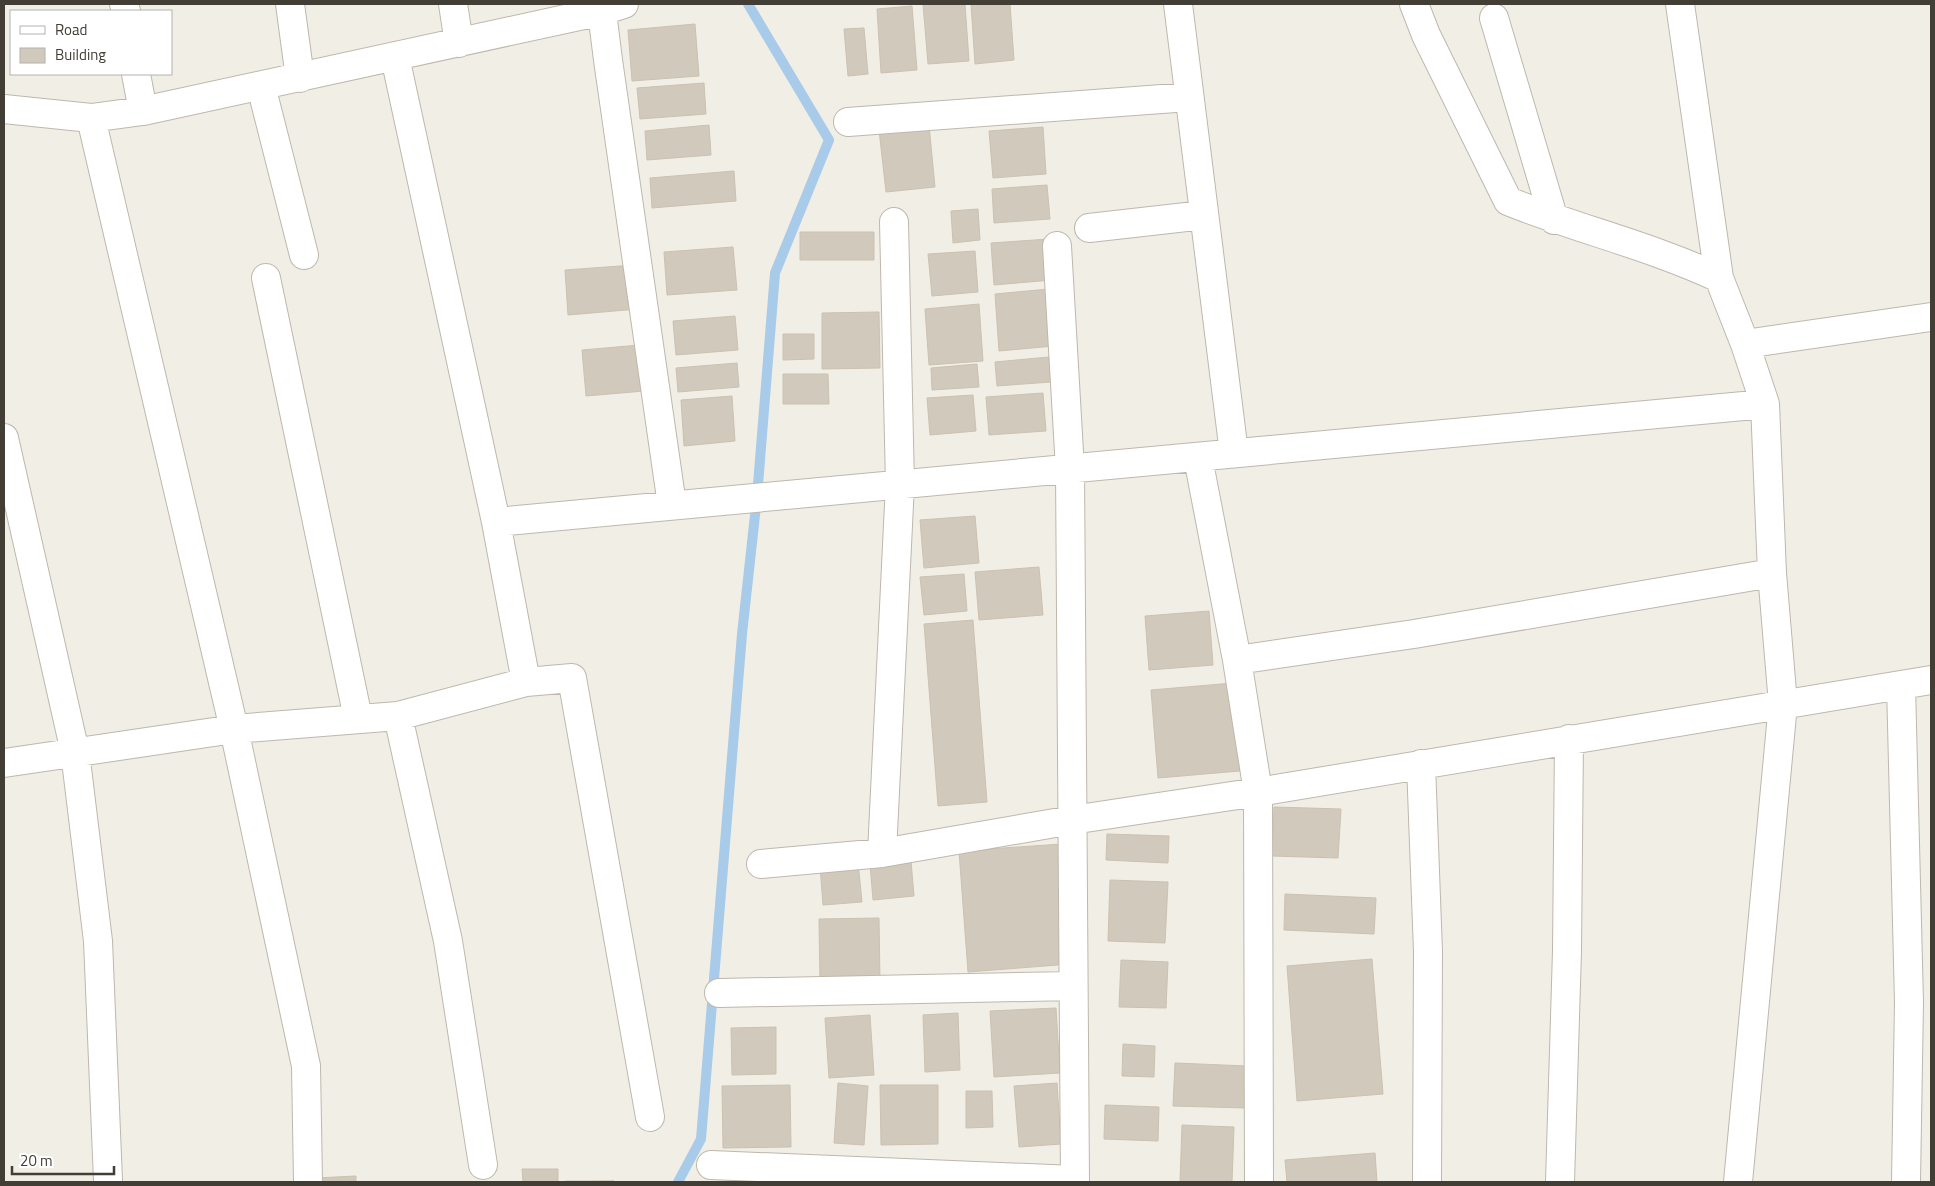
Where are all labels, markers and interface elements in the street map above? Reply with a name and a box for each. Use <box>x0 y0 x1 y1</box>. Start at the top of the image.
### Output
legend <box>10 10 172 75</box>
text: Road <box>55 18 87 41</box>
text: Building <box>55 43 106 66</box>
scale bar <box>12 1144 115 1176</box>
text: 20 m <box>20 1149 53 1172</box>

